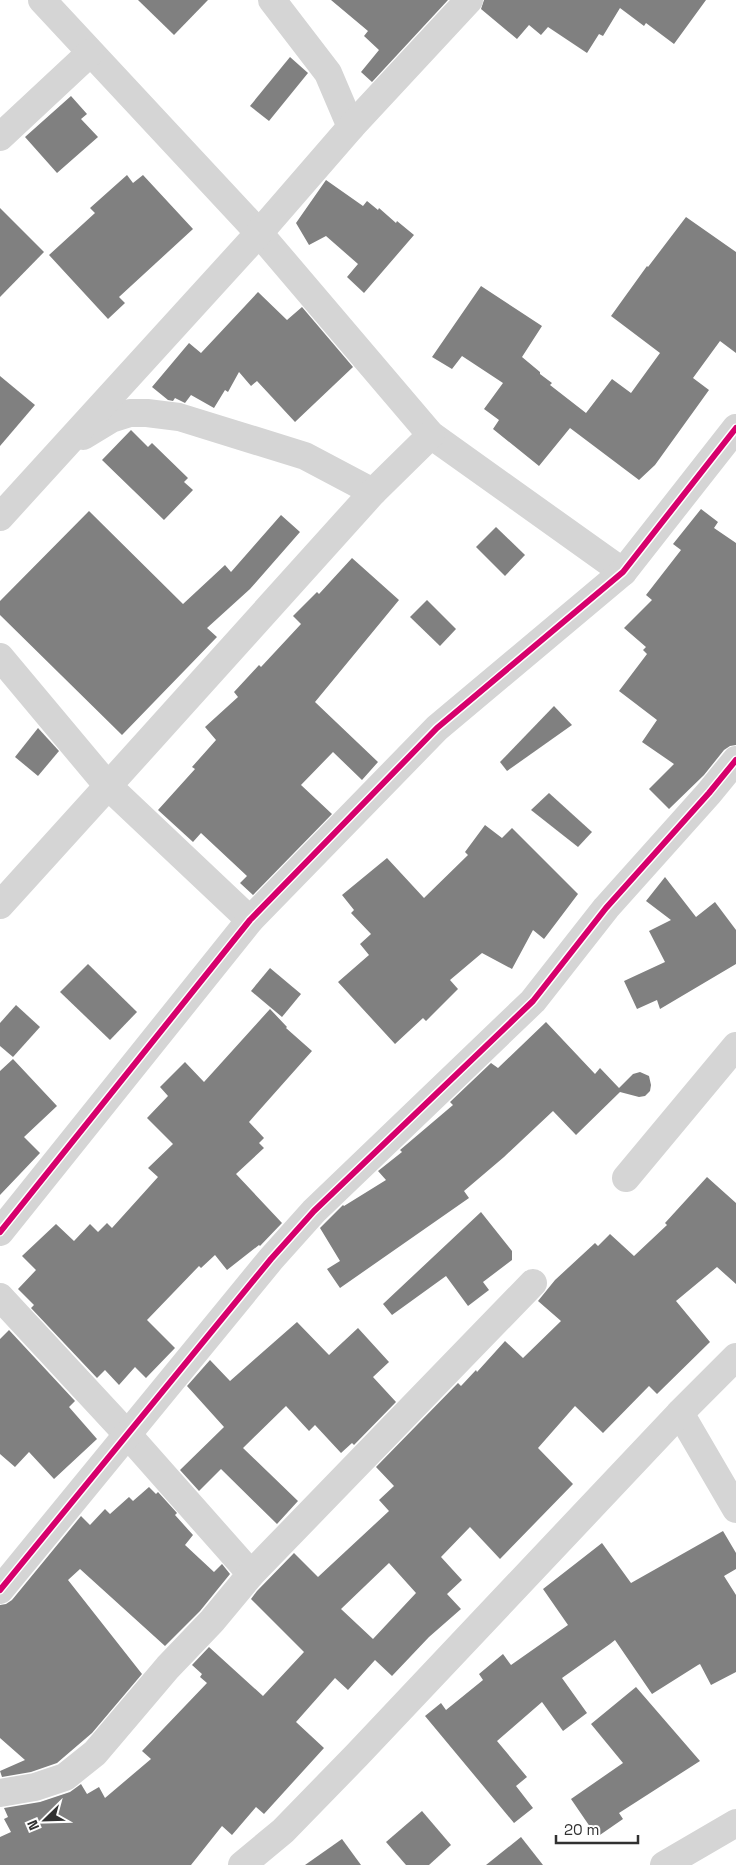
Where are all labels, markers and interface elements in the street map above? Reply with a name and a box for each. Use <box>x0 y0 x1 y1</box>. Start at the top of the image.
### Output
north arrow <box>20 1795 70 1845</box>
scale bar <box>556 1812 638 1844</box>
text: N <box>23 1817 43 1833</box>
text: 20 m <box>564 1820 599 1839</box>

